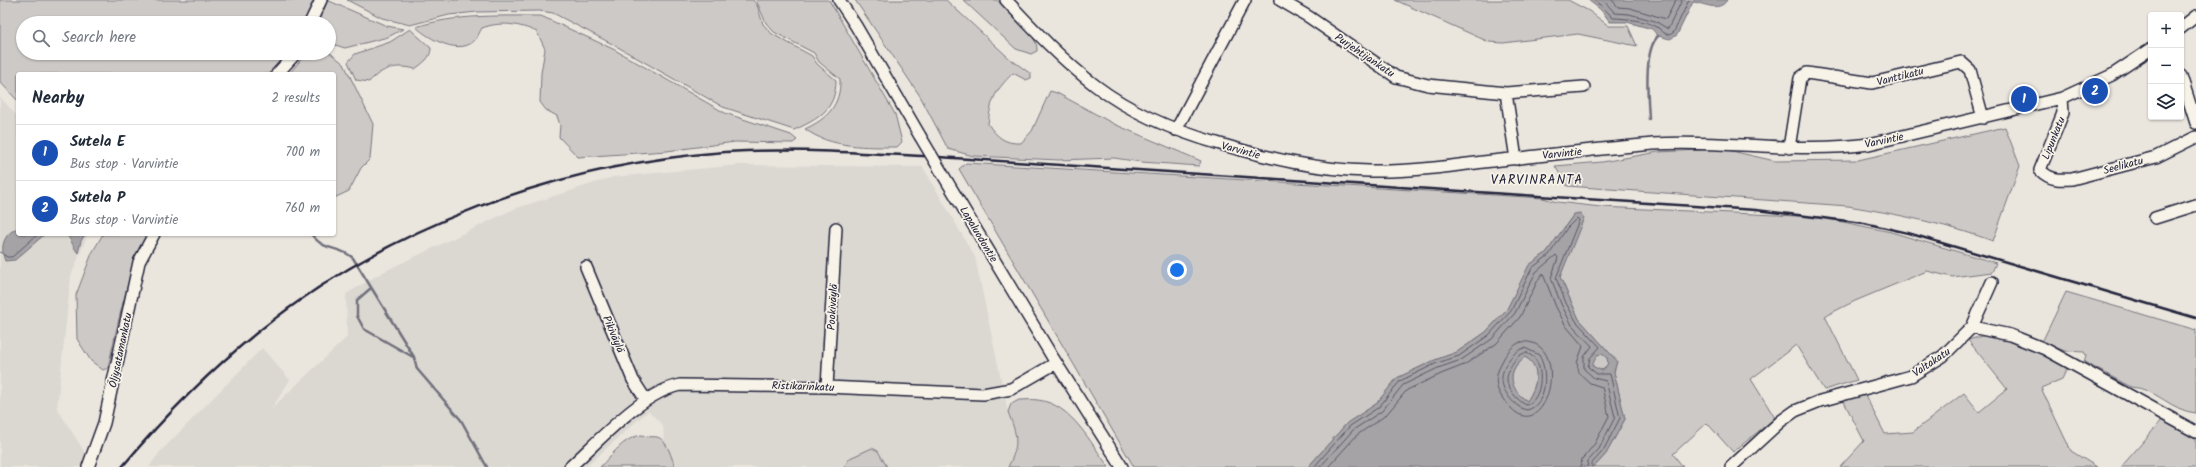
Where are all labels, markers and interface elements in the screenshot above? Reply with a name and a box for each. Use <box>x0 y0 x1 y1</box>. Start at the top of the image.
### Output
map controls <box>2148 12 2184 120</box>
button: + <box>2148 12 2184 48</box>
search box <box>16 16 336 60</box>
text: Search here <box>62 26 136 50</box>
icon: search <box>30 27 52 49</box>
street label: Purjehtijankatu <box>1331 29 1399 83</box>
button: − <box>2148 48 2184 84</box>
street label: Vanttikatu <box>1875 62 1926 91</box>
pin: 2 <box>2082 76 2108 106</box>
pin: 1 <box>2011 84 2037 114</box>
button: layers <box>2148 84 2184 120</box>
text: Nearby <box>32 85 84 112</box>
text: 2 results <box>272 88 320 109</box>
street label: Lipunkatu <box>2037 114 2071 163</box>
street label: Varvintie <box>1863 128 1905 154</box>
text: Sutela E <box>70 130 125 154</box>
street label: Varvintie <box>1219 137 1262 165</box>
text: 1 <box>43 142 47 163</box>
text: 700 m <box>285 142 320 163</box>
street label: Varvintie <box>1541 143 1583 165</box>
street label: Seelikatu <box>2101 152 2146 180</box>
text: Bus stop · Varvintie <box>70 154 178 175</box>
district label: VARVINRANTA <box>1491 170 1583 191</box>
text: Sutela P <box>70 186 125 210</box>
text: 2 <box>41 198 49 219</box>
text: 760 m <box>285 198 320 219</box>
street label: Lapaluodontie <box>954 203 1002 266</box>
text: Bus stop · Varvintie <box>70 210 178 231</box>
your location <box>1167 260 1187 280</box>
street label: Pookiväylä <box>823 283 843 331</box>
street label: Öljysatamankatu <box>104 310 138 389</box>
street label: Pikiväylä <box>597 313 629 357</box>
street label: Valtakatu <box>1909 343 1955 382</box>
street label: Ristikarinkatu <box>771 377 835 397</box>

